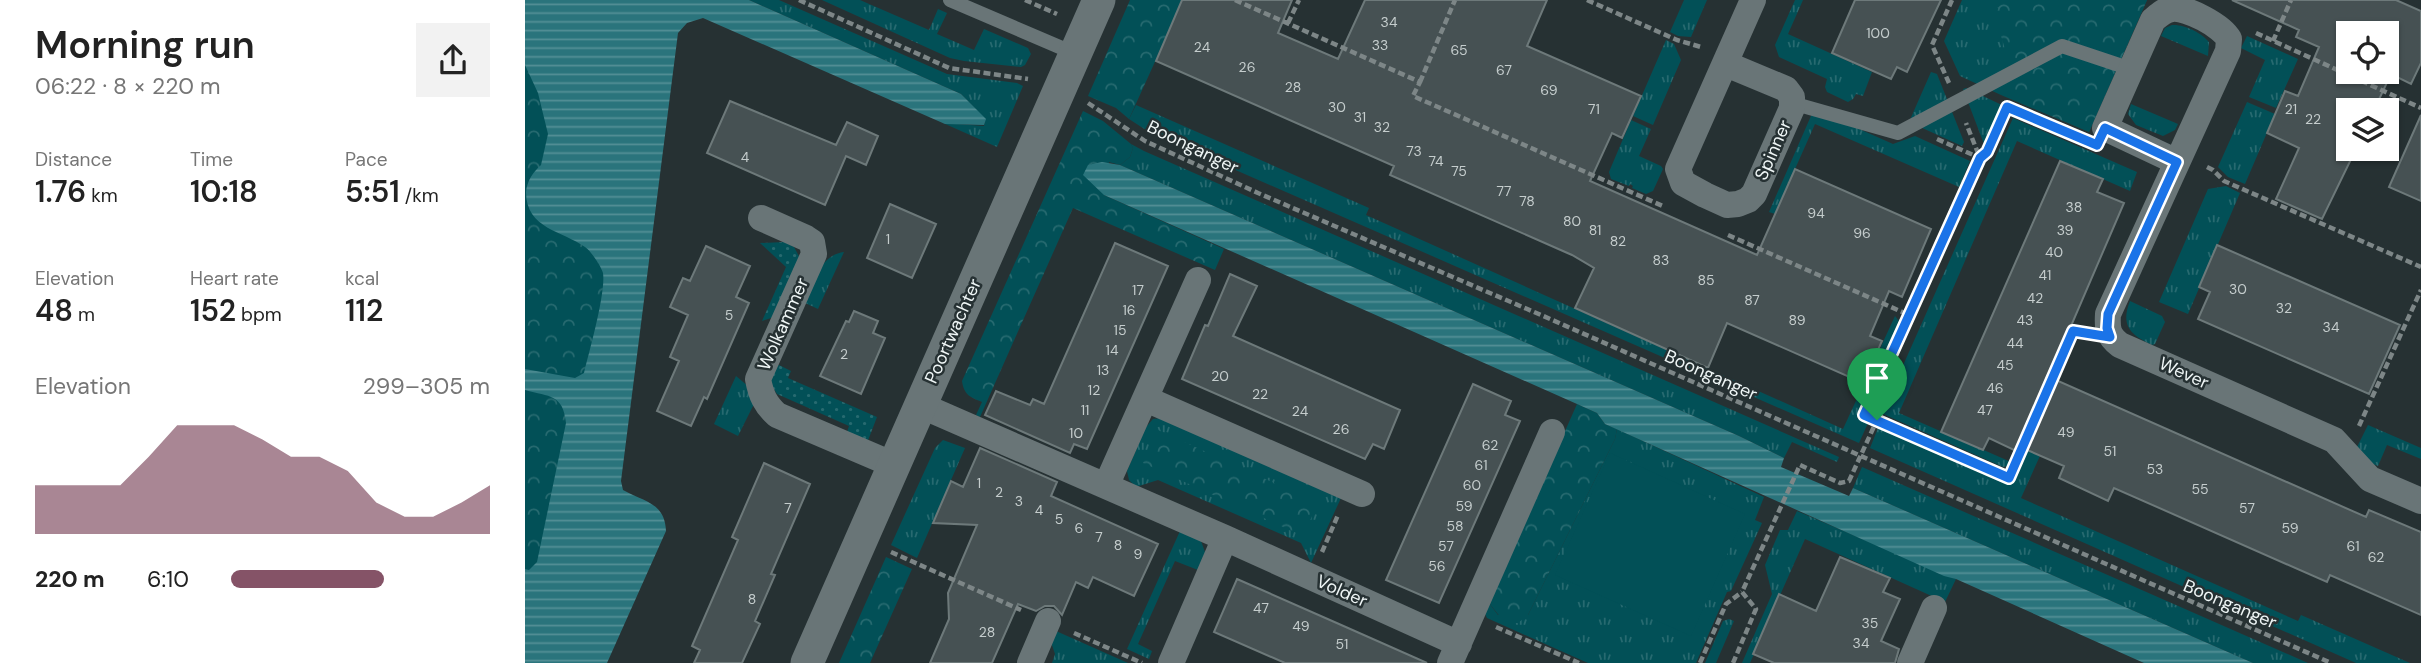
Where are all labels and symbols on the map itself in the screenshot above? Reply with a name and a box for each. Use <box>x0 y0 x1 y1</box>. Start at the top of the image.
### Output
house number: 34 <box>1381 13 1398 31</box>
house number: 100 <box>1866 24 1890 42</box>
house number: 33 <box>1372 36 1388 54</box>
house number: 24 <box>1194 38 1211 56</box>
house number: 65 <box>1450 41 1468 59</box>
house number: 26 <box>1239 58 1255 76</box>
house number: 67 <box>1496 61 1512 79</box>
house number: 28 <box>1285 78 1301 96</box>
house number: 69 <box>1540 81 1558 99</box>
house number: 30 <box>1328 98 1346 116</box>
house number: 71 <box>1588 100 1600 118</box>
house number: 21 <box>2285 100 2297 118</box>
house number: 31 <box>1354 108 1366 126</box>
house number: 22 <box>2305 110 2321 128</box>
street label: Boonganger <box>1143 114 1243 180</box>
street label: Spinner <box>1749 116 1797 184</box>
house number: 32 <box>1374 118 1390 136</box>
house number: 73 <box>1406 142 1422 160</box>
house number: 4 <box>741 148 750 166</box>
house number: 74 <box>1428 152 1444 170</box>
house number: 75 <box>1451 162 1467 180</box>
house number: 77 <box>1497 182 1511 200</box>
house number: 78 <box>1519 192 1535 210</box>
house number: 38 <box>2066 198 2082 216</box>
house number: 94 <box>1807 204 1825 222</box>
house number: 80 <box>1563 212 1581 230</box>
house number: 81 <box>1589 221 1601 239</box>
house number: 39 <box>2057 221 2074 239</box>
house number: 96 <box>1853 224 1871 242</box>
house number: 1 <box>886 230 890 248</box>
house number: 82 <box>1610 232 1626 250</box>
house number: 40 <box>2045 243 2063 261</box>
house number: 83 <box>1653 251 1669 269</box>
house number: 41 <box>2039 266 2051 284</box>
house number: 85 <box>1697 271 1715 289</box>
street label: Wolkammer <box>752 274 814 374</box>
street label: Poortwachter <box>919 274 987 387</box>
house number: 30 <box>2229 280 2247 298</box>
house number: 17 <box>1132 281 1144 299</box>
house number: 42 <box>2027 289 2043 307</box>
house number: 87 <box>1744 291 1760 309</box>
house number: 32 <box>2276 299 2292 317</box>
house number: 16 <box>1122 301 1136 319</box>
house number: 5 <box>725 306 733 324</box>
house number: 89 <box>1789 311 1806 329</box>
house number: 43 <box>2017 311 2033 329</box>
house number: 34 <box>2323 318 2340 336</box>
house number: 15 <box>1114 321 1126 339</box>
house number: 44 <box>2007 334 2024 352</box>
house number: 14 <box>1106 341 1119 359</box>
street label: Boonganger <box>1661 344 1762 406</box>
house number: 2 <box>840 345 848 363</box>
pin <box>1847 348 1907 420</box>
street label: Wever <box>2155 351 2213 395</box>
house number: 45 <box>1996 356 2014 374</box>
house number: 13 <box>1097 361 1109 379</box>
house number: 20 <box>1211 367 1229 385</box>
house number: 46 <box>1986 379 2004 397</box>
house number: 12 <box>1088 381 1100 399</box>
house number: 22 <box>1252 385 1268 403</box>
house number: 11 <box>1081 401 1089 419</box>
house number: 47 <box>1977 401 1993 419</box>
house number: 24 <box>1292 402 1309 420</box>
house number: 26 <box>1333 420 1349 438</box>
house number: 49 <box>2057 423 2075 441</box>
house number: 10 <box>1069 424 1083 442</box>
house number: 62 <box>1482 436 1498 454</box>
house number: 51 <box>2104 442 2116 460</box>
house number: 61 <box>1474 456 1488 474</box>
house number: 53 <box>2147 460 2163 478</box>
house number: 1 <box>977 474 981 492</box>
house number: 60 <box>1463 476 1481 494</box>
house number: 55 <box>2191 480 2209 498</box>
house number: 2 <box>995 483 1003 501</box>
house number: 3 <box>1015 492 1023 510</box>
house number: 59 <box>1456 497 1473 515</box>
house number: 7 <box>784 499 792 517</box>
house number: 57 <box>2239 499 2255 517</box>
house number: 4 <box>1035 501 1044 519</box>
house number: 5 <box>1055 510 1063 528</box>
house number: 58 <box>1446 517 1464 535</box>
house number: 6 <box>1075 519 1083 537</box>
house number: 59 <box>2282 519 2299 537</box>
house number: 7 <box>1095 528 1103 546</box>
house number: 8 <box>1114 536 1122 554</box>
house number: 57 <box>1438 537 1454 555</box>
house number: 61 <box>2346 537 2360 555</box>
house number: 9 <box>1134 545 1143 563</box>
house number: 62 <box>2368 548 2384 566</box>
house number: 56 <box>1428 557 1446 575</box>
street label: Volder <box>1313 569 1372 613</box>
street label: Boonganger <box>2180 574 2281 635</box>
house number: 8 <box>748 590 756 608</box>
house number: 47 <box>1253 599 1269 617</box>
house number: 35 <box>1862 614 1878 632</box>
house number: 49 <box>1292 617 1310 635</box>
house number: 28 <box>979 623 995 641</box>
house number: 34 <box>1853 634 1870 652</box>
house number: 51 <box>1336 635 1348 653</box>

